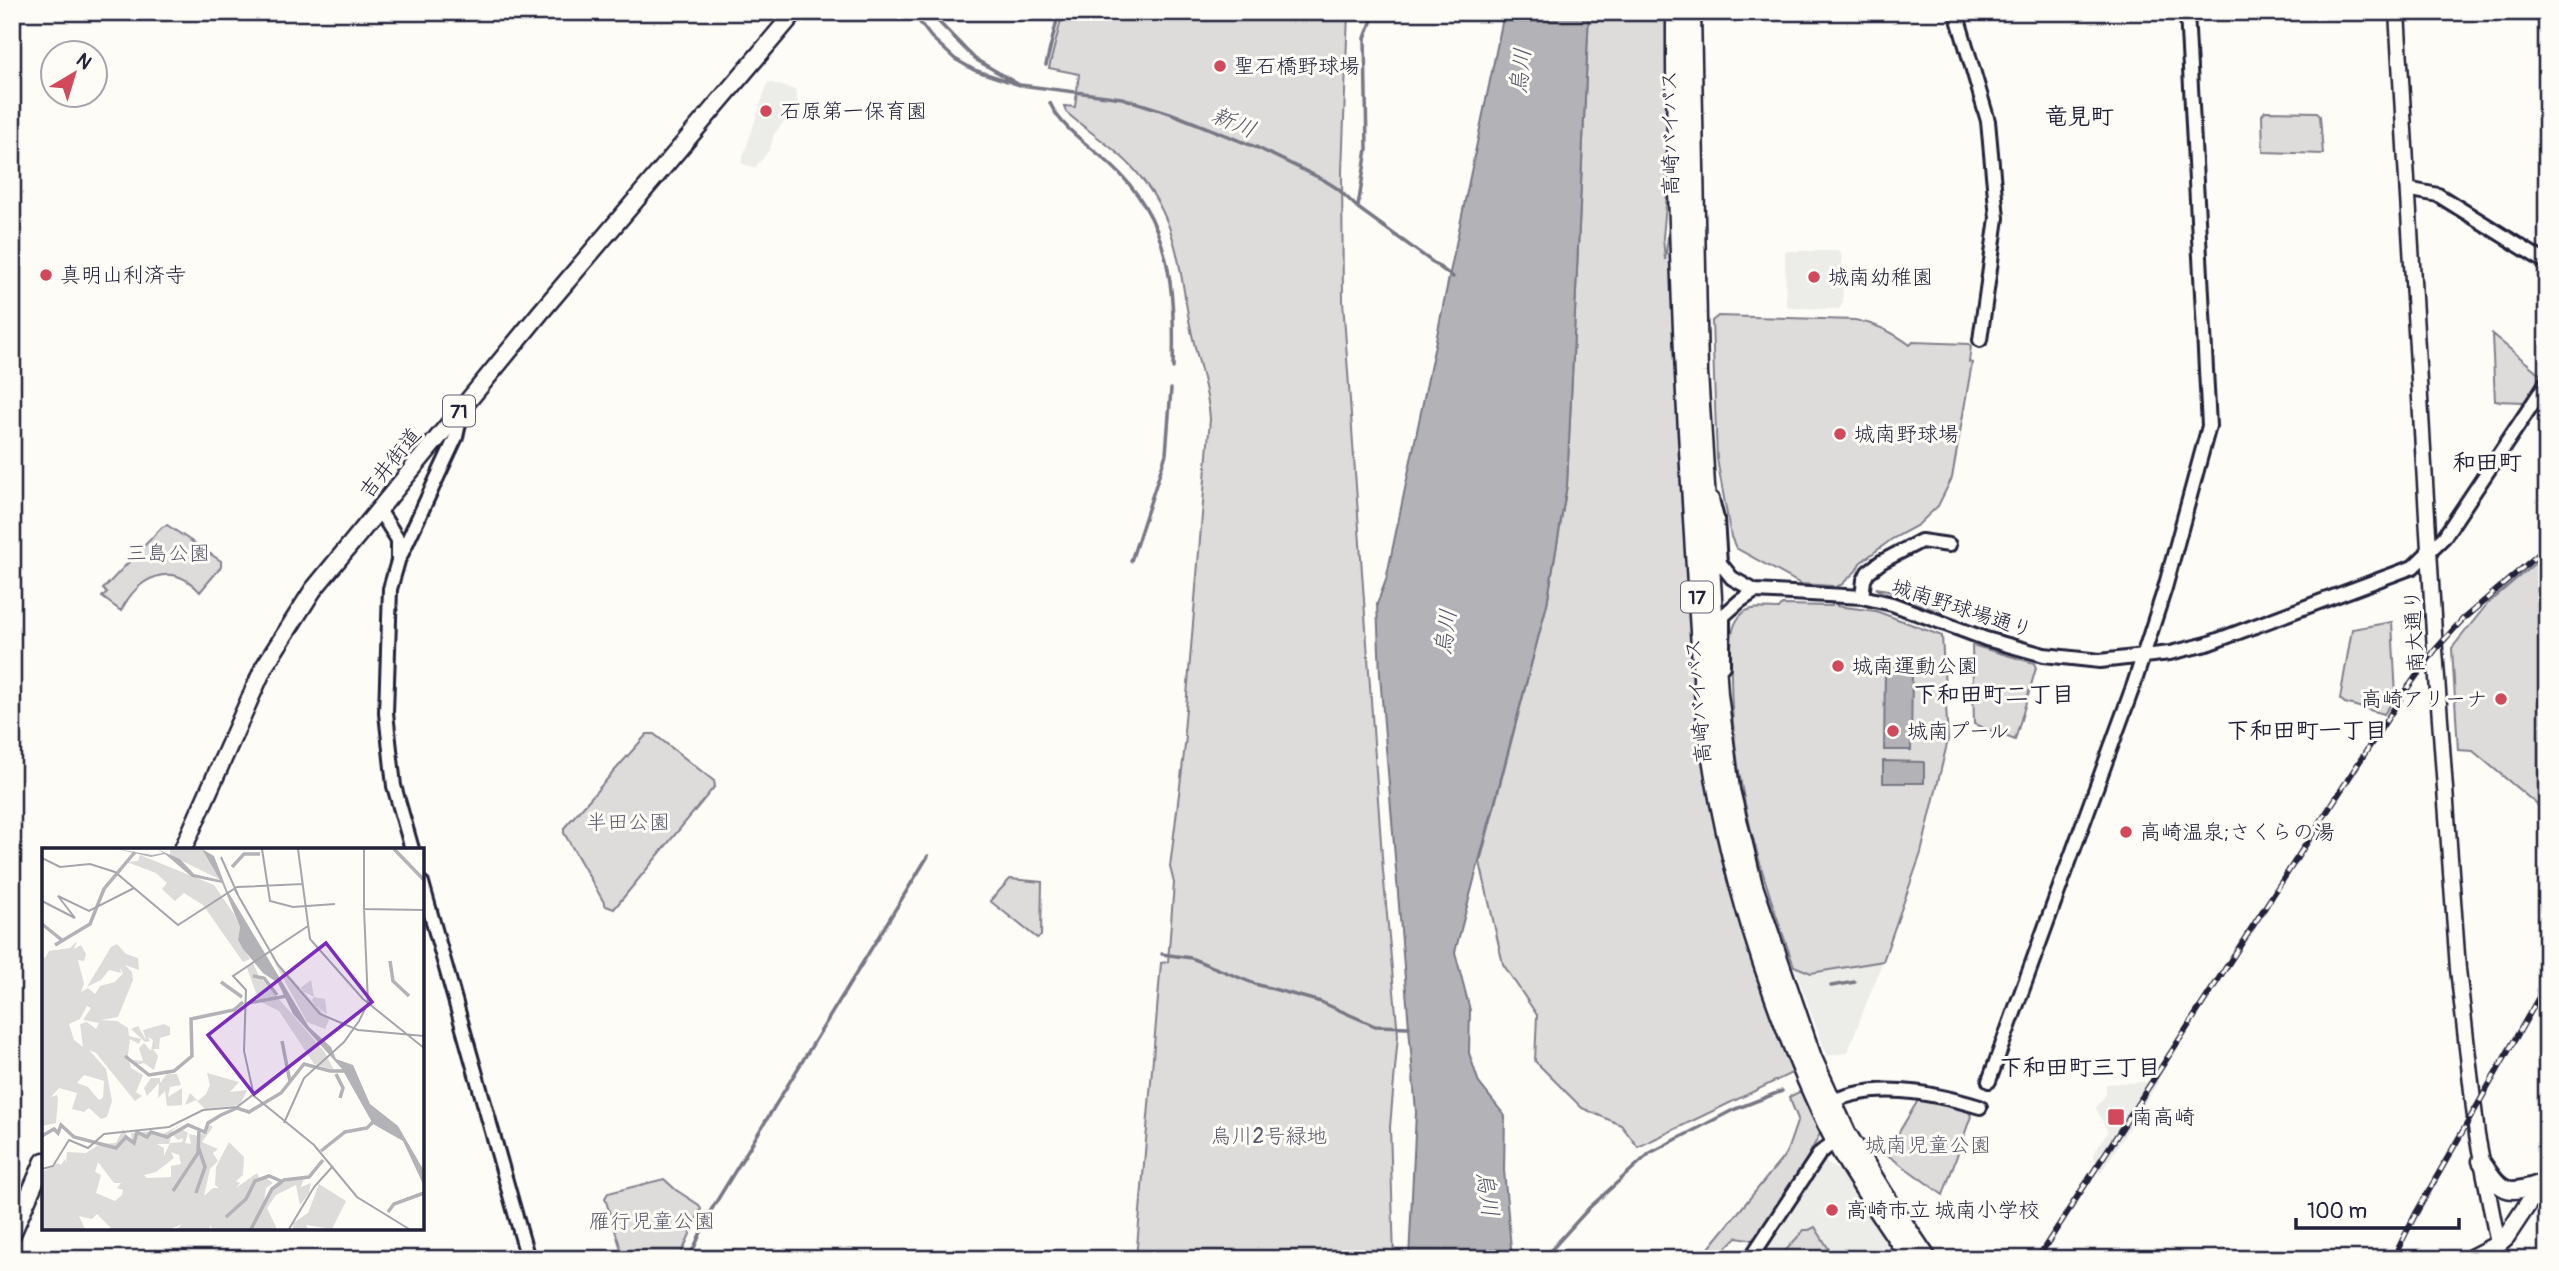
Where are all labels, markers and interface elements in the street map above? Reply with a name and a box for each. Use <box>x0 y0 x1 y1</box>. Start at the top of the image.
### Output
north arrow <box>38 38 108 108</box>
water label: 烏川 <box>1504 47 1537 95</box>
text: N <box>71 48 96 75</box>
place label: 聖石橋野球場 <box>1234 53 1360 80</box>
marker: 聖石橋野球場 <box>1212 58 1228 74</box>
street label: 高崎バイパス <box>1656 70 1685 196</box>
place label: 石原第一保育園 <box>780 98 927 125</box>
water label: 新川 <box>1207 100 1261 145</box>
district label: 竜見町 <box>2045 102 2114 131</box>
marker: 石原第一保育園 <box>758 103 774 119</box>
place label: 真明山利済寺 <box>60 262 186 289</box>
place label: 城南幼稚園 <box>1828 264 1933 291</box>
marker: 真明山利済寺 <box>38 267 54 283</box>
marker: 城南幼稚園 <box>1806 269 1822 285</box>
road number: 71 <box>443 396 475 426</box>
place label: 城南野球場 <box>1854 421 1959 448</box>
street label: 吉井街道 <box>353 422 427 504</box>
marker: 城南野球場 <box>1832 426 1848 442</box>
district label: 和田町 <box>2453 448 2522 477</box>
park label: 三島公園 <box>126 540 210 567</box>
street label: 城南野球場通り <box>1888 573 2036 644</box>
road number: 17 <box>1681 582 1713 612</box>
street label: 南大通り <box>2399 588 2430 674</box>
water label: 烏川 <box>1428 607 1463 657</box>
street label: 高崎バイパス <box>1680 637 1717 765</box>
place label: 城南運動公園 <box>1852 653 1978 680</box>
marker: 城南運動公園 <box>1830 658 1846 674</box>
district label: 下和田町二丁目 <box>1914 680 2075 709</box>
place label: 高崎アリーナ <box>2361 686 2487 713</box>
marker: 高崎アリーナ <box>2493 691 2509 707</box>
district label: 下和田町一丁目 <box>2227 716 2388 745</box>
place label: 城南プール <box>1907 718 2009 745</box>
marker: 城南プール <box>1885 723 1901 739</box>
park label: 半田公園 <box>586 809 670 836</box>
place label: 高崎温泉;さくらの湯 <box>2140 819 2335 846</box>
marker: 高崎温泉;さくらの湯 <box>2118 824 2134 840</box>
inset map <box>42 848 424 1229</box>
district label: 下和田町三丁目 <box>2000 1053 2161 1082</box>
place label: 南高崎 <box>2132 1104 2195 1131</box>
marker: 南高崎 <box>2106 1107 2126 1127</box>
park label: 烏川2号緑地 <box>1211 1123 1327 1150</box>
park label: 城南児童公園 <box>1865 1132 1991 1159</box>
water label: 烏川 <box>1470 1169 1505 1219</box>
scale bar <box>2296 1187 2459 1231</box>
place label: 高崎市立 城南小学校 <box>1846 1197 2040 1224</box>
text: 100 m <box>2307 1198 2367 1225</box>
marker: 高崎市立 城南小学校 <box>1824 1202 1840 1218</box>
park label: 雁行児童公園 <box>589 1208 715 1235</box>

